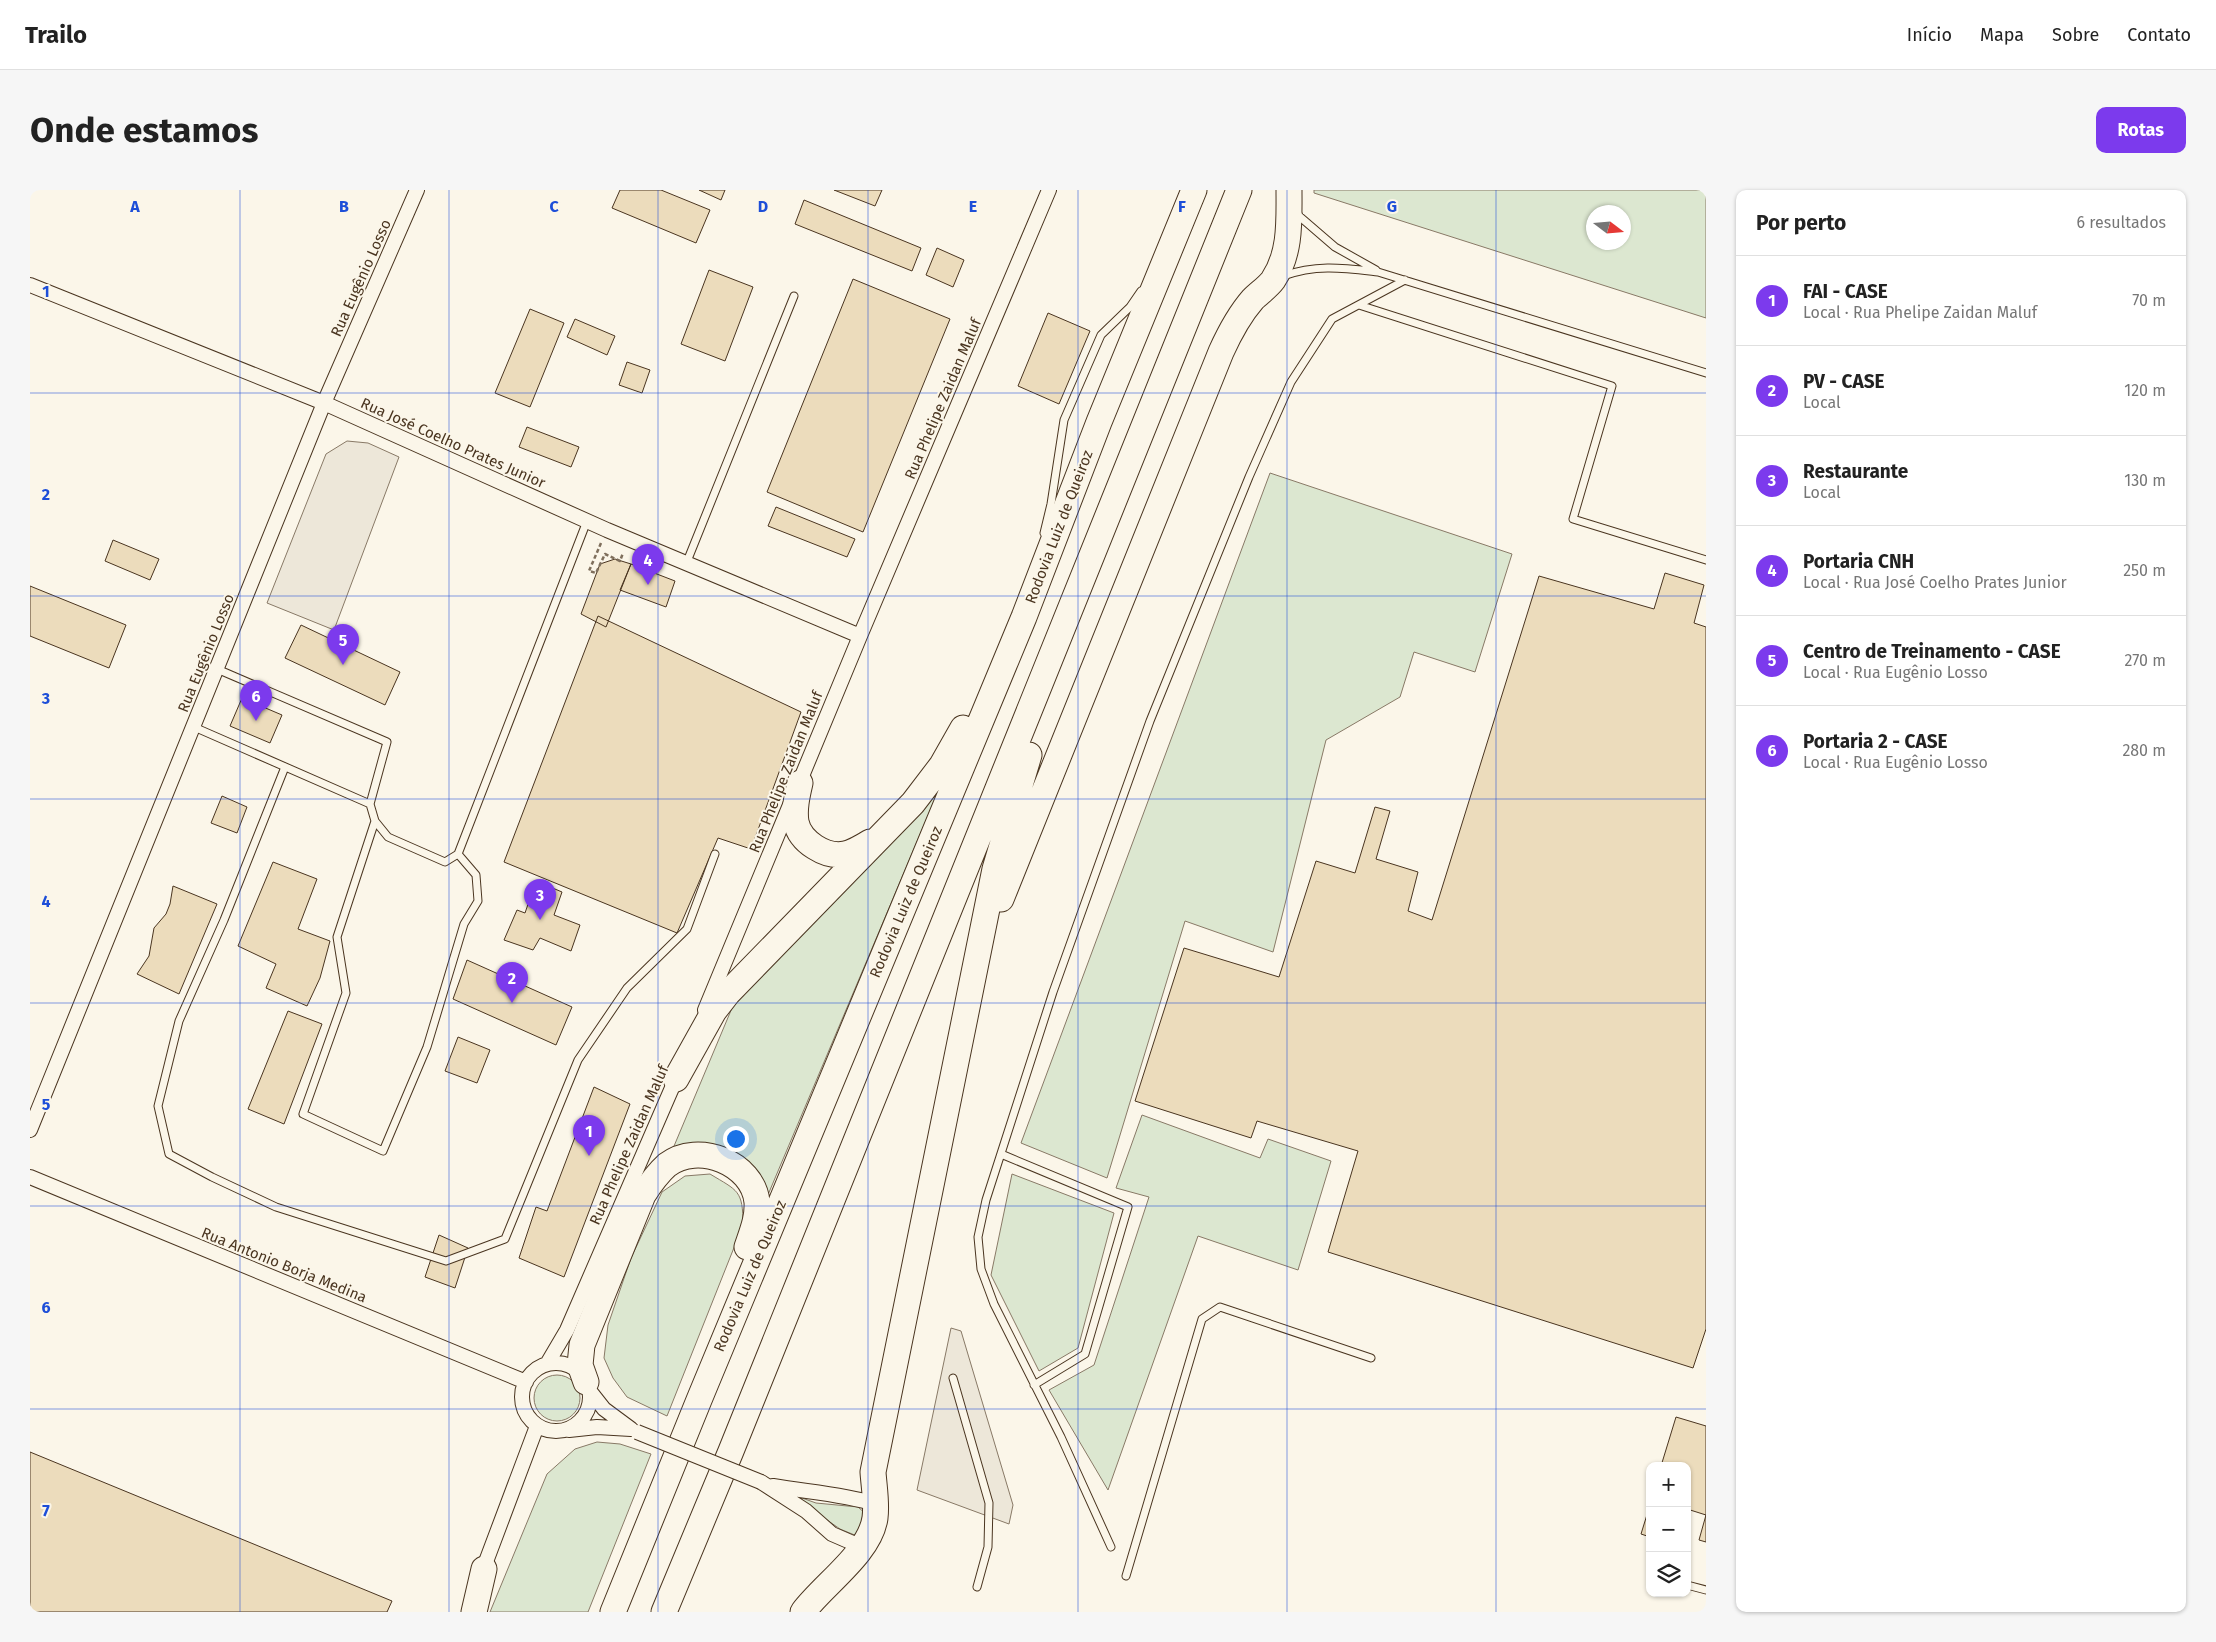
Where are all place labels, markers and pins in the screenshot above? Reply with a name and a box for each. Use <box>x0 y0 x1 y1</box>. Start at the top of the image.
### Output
pin: 4 <box>632 544 664 585</box>
pin: 5 <box>327 624 359 665</box>
pin: 6 <box>240 680 272 721</box>
pin: 3 <box>524 879 556 920</box>
pin: 2 <box>496 962 528 1003</box>
pin: 1 <box>573 1115 605 1156</box>

